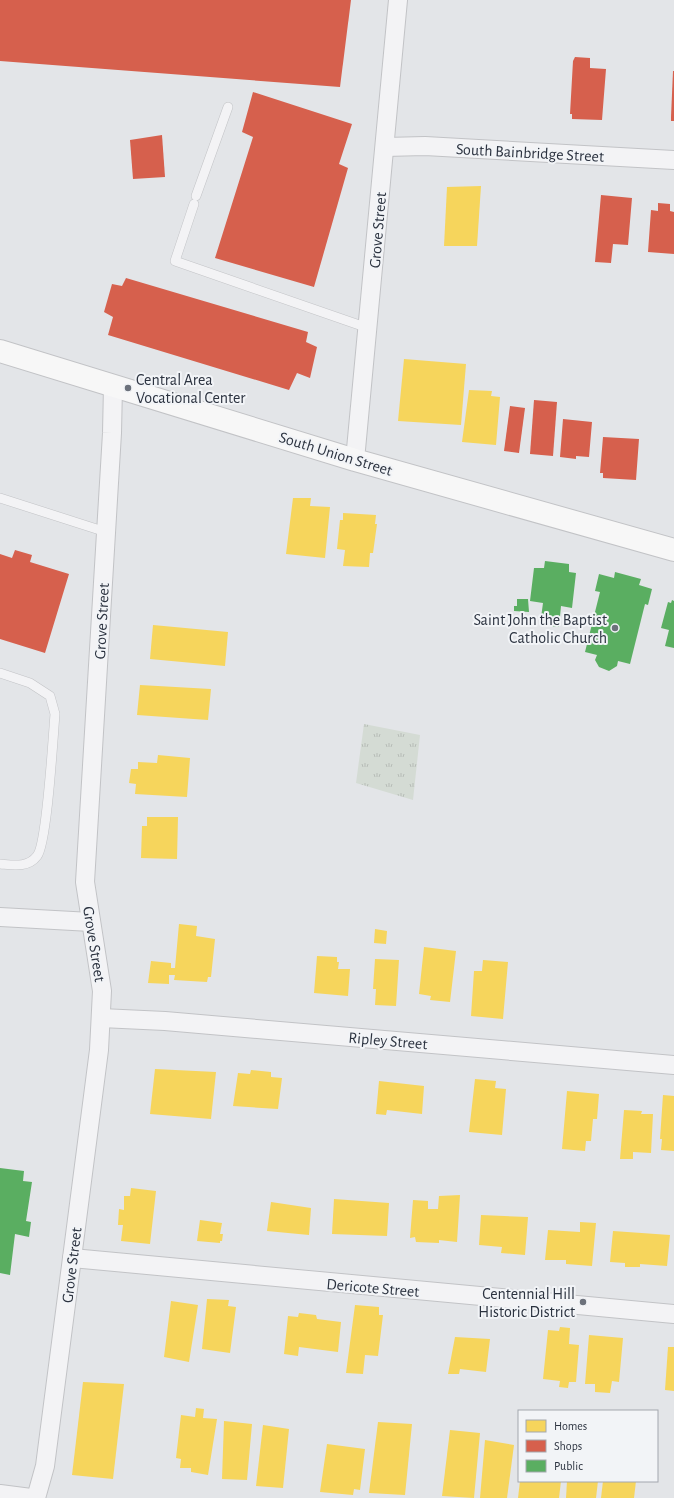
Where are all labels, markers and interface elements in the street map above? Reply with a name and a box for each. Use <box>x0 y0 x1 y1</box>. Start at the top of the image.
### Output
street label: South Bainbridge Street <box>455 141 604 165</box>
street label: Grove Street <box>367 191 389 269</box>
place label: Central Area Vocational Center <box>136 372 246 406</box>
marker: Central Area Vocational Center <box>123 383 133 393</box>
street label: South Union Street <box>277 429 394 479</box>
street label: Grove Street <box>92 583 112 660</box>
place label: Saint John the Baptist Catholic Church <box>473 612 607 646</box>
marker: Saint John the Baptist Catholic Church <box>610 623 620 633</box>
street label: Grove Street <box>80 905 108 983</box>
street label: Ripley Street <box>348 1030 428 1053</box>
street label: Grove Street <box>59 1226 85 1304</box>
street label: Dericote Street <box>326 1276 420 1300</box>
place label: Centennial Hill Historic District <box>478 1286 575 1320</box>
marker: Centennial Hill Historic District <box>578 1297 588 1307</box>
legend <box>518 1410 658 1482</box>
text: Homes <box>554 1420 587 1432</box>
text: Shops <box>554 1440 582 1452</box>
text: Public <box>554 1460 583 1472</box>

